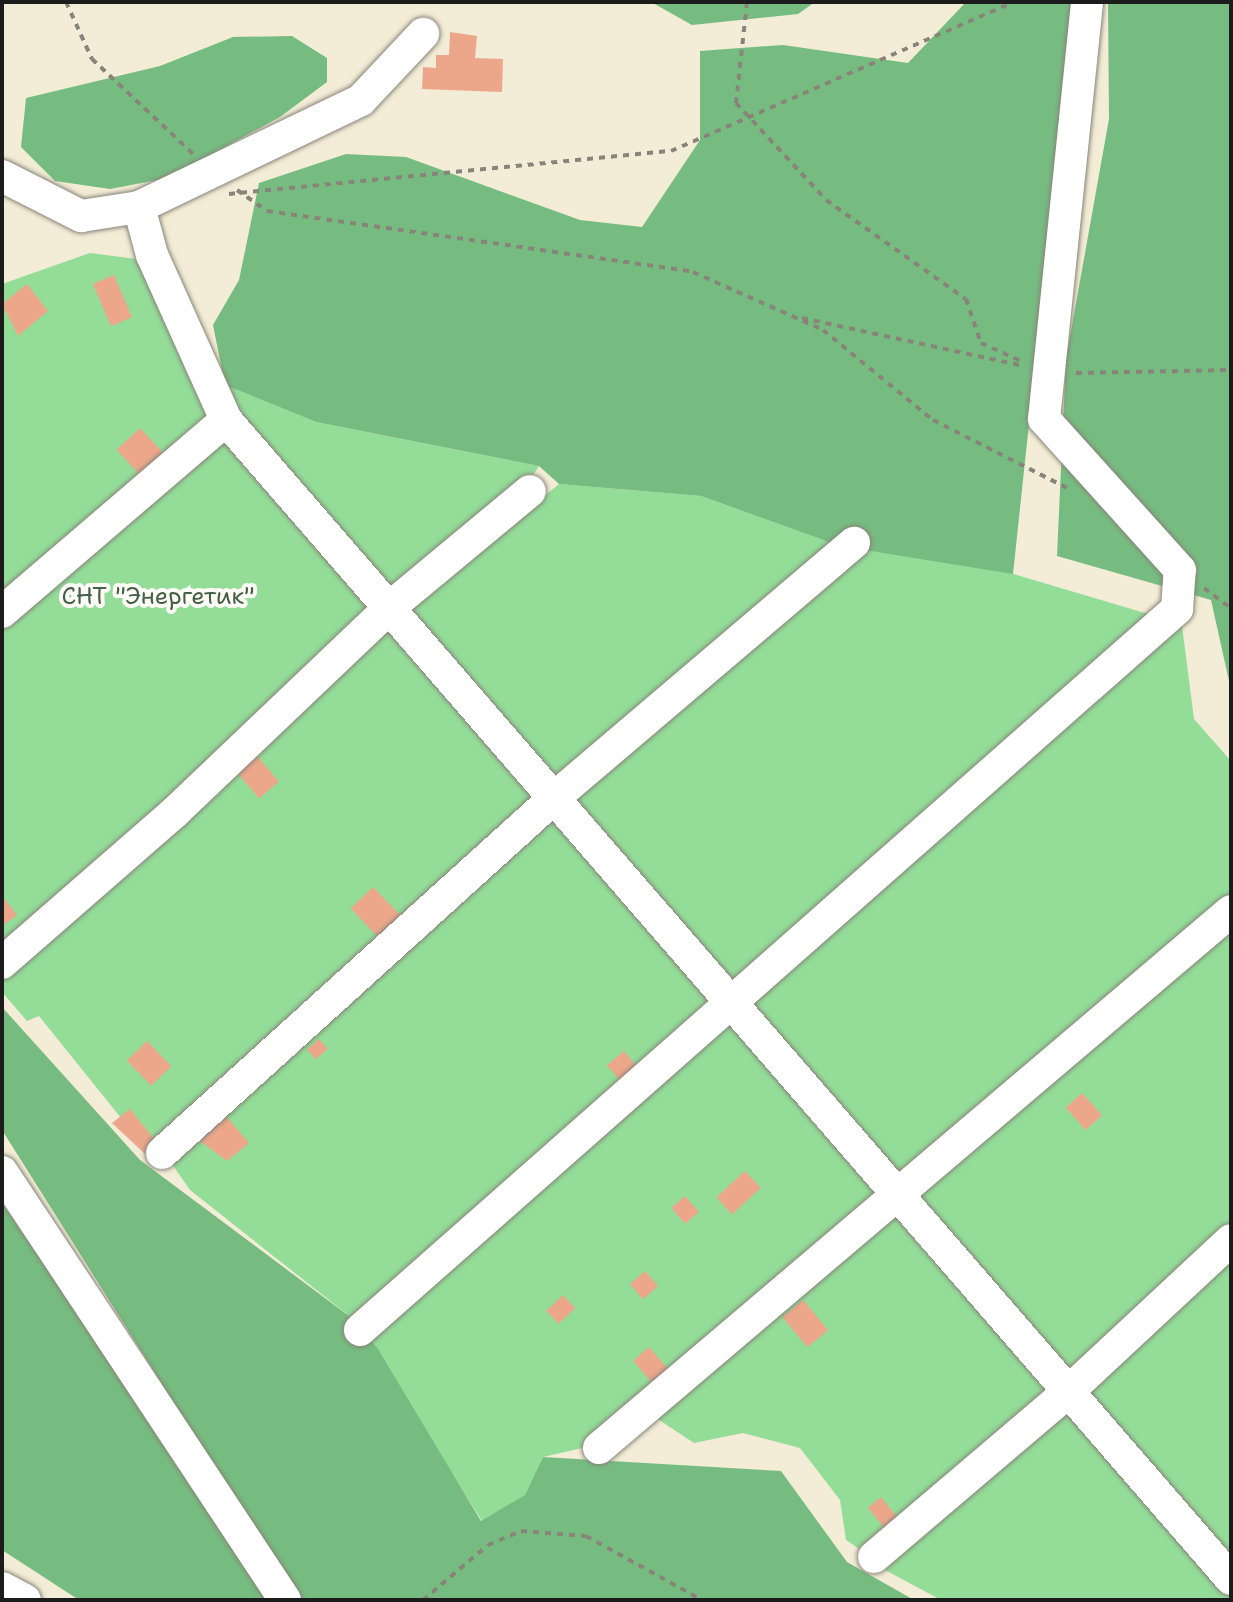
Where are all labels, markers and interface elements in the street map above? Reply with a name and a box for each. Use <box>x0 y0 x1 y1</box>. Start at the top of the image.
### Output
park label: СНТ "Энергетик" <box>61 583 255 611</box>

